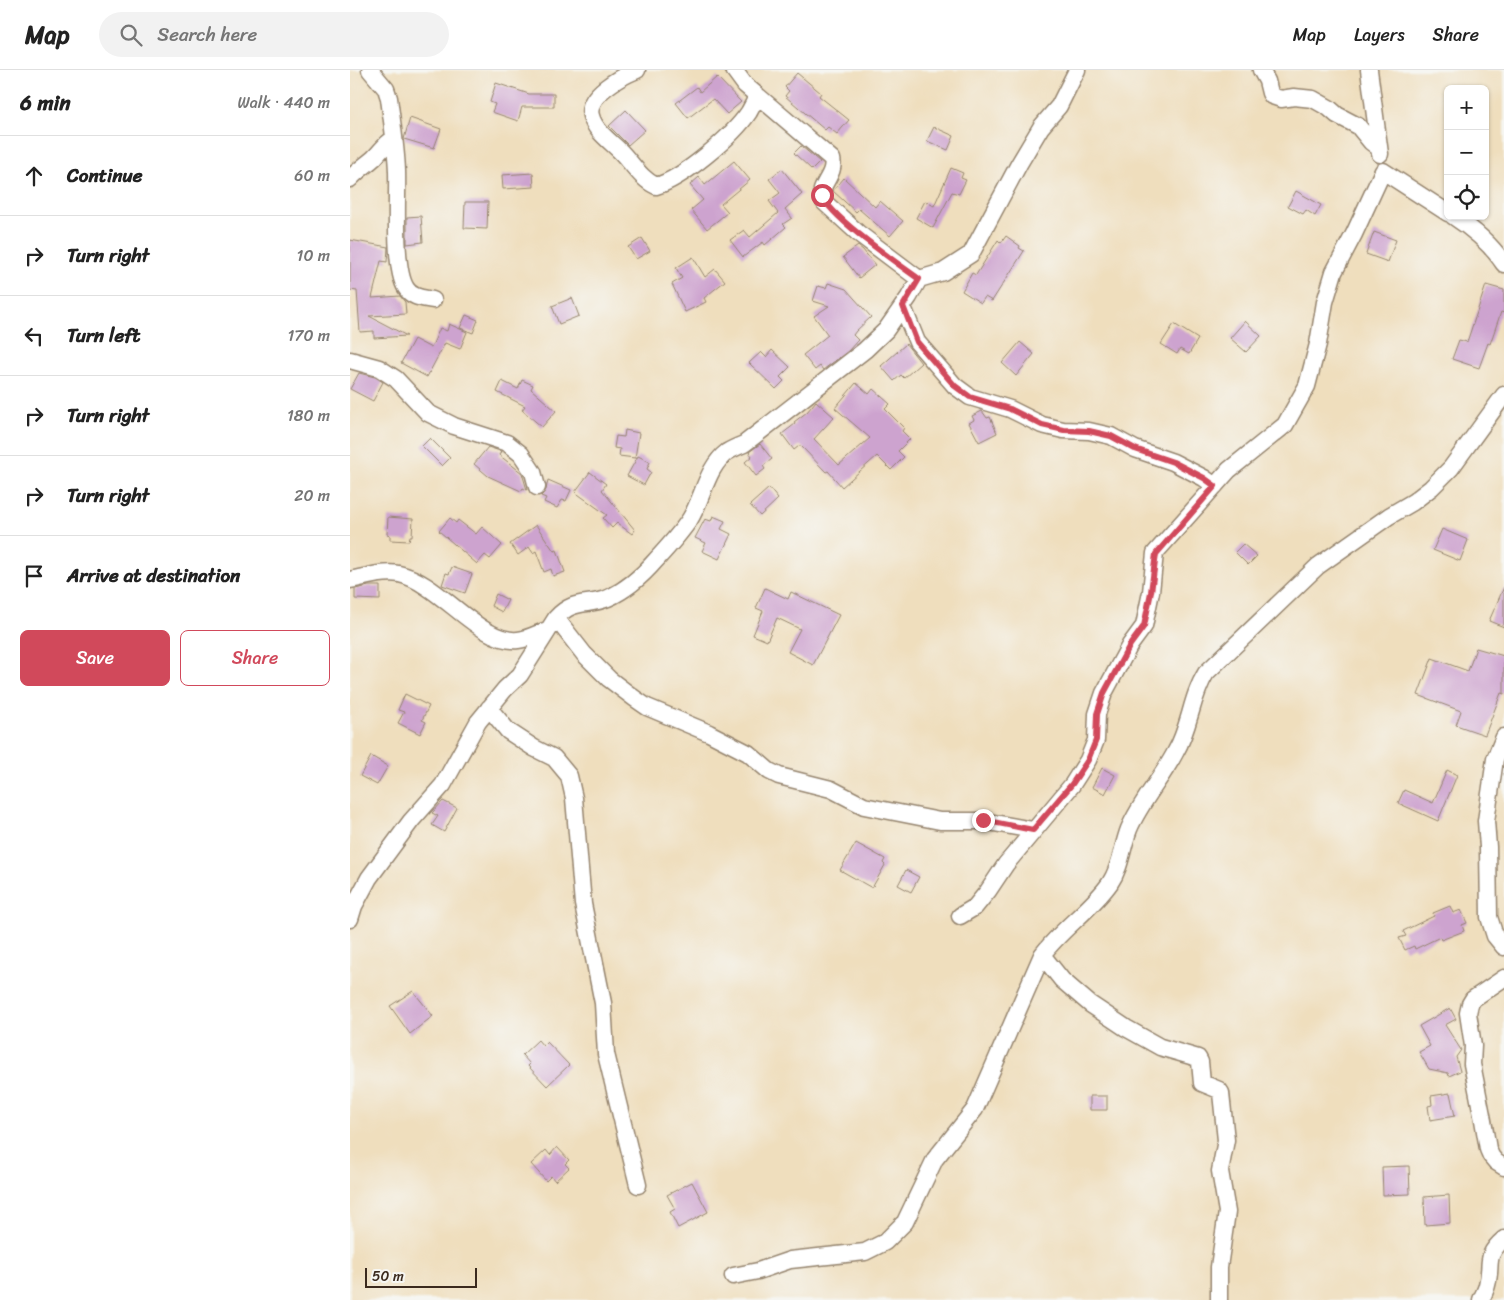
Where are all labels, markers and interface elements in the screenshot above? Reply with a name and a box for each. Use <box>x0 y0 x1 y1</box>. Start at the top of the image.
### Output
search box <box>99 12 449 57</box>
text: Map <box>25 14 69 56</box>
text: Search here <box>157 18 257 51</box>
text: Map <box>1293 19 1326 51</box>
text: Layers <box>1354 19 1405 51</box>
text: Share <box>1433 19 1479 51</box>
icon: search <box>117 21 145 49</box>
text: 6 min <box>20 84 71 122</box>
map controls <box>1444 85 1489 220</box>
button: + <box>1444 85 1489 130</box>
text: Walk · 440 m <box>237 88 330 117</box>
button: − <box>1444 130 1489 175</box>
text: Continue <box>67 159 143 192</box>
text: 60 m <box>294 161 330 190</box>
icon: ahead <box>20 162 48 190</box>
button: locate <box>1444 175 1489 220</box>
route start <box>811 184 834 207</box>
text: Turn right <box>67 239 149 272</box>
text: 10 m <box>297 241 330 270</box>
icon: right <box>20 242 48 270</box>
text: Turn left <box>67 319 140 352</box>
text: 170 m <box>287 321 330 350</box>
icon: left <box>20 322 48 350</box>
text: Turn right <box>67 399 149 432</box>
text: 180 m <box>287 401 330 430</box>
icon: right <box>20 402 48 430</box>
text: Turn right <box>67 479 149 512</box>
text: 20 m <box>294 481 330 510</box>
icon: right <box>20 482 48 510</box>
text: Arrive at destination <box>67 559 240 592</box>
icon: arrive <box>20 562 48 590</box>
button: Save <box>20 630 170 686</box>
button: Share <box>180 630 330 686</box>
route end <box>972 809 995 832</box>
text: 50 m <box>372 1264 404 1289</box>
scale bar <box>365 1265 478 1288</box>

